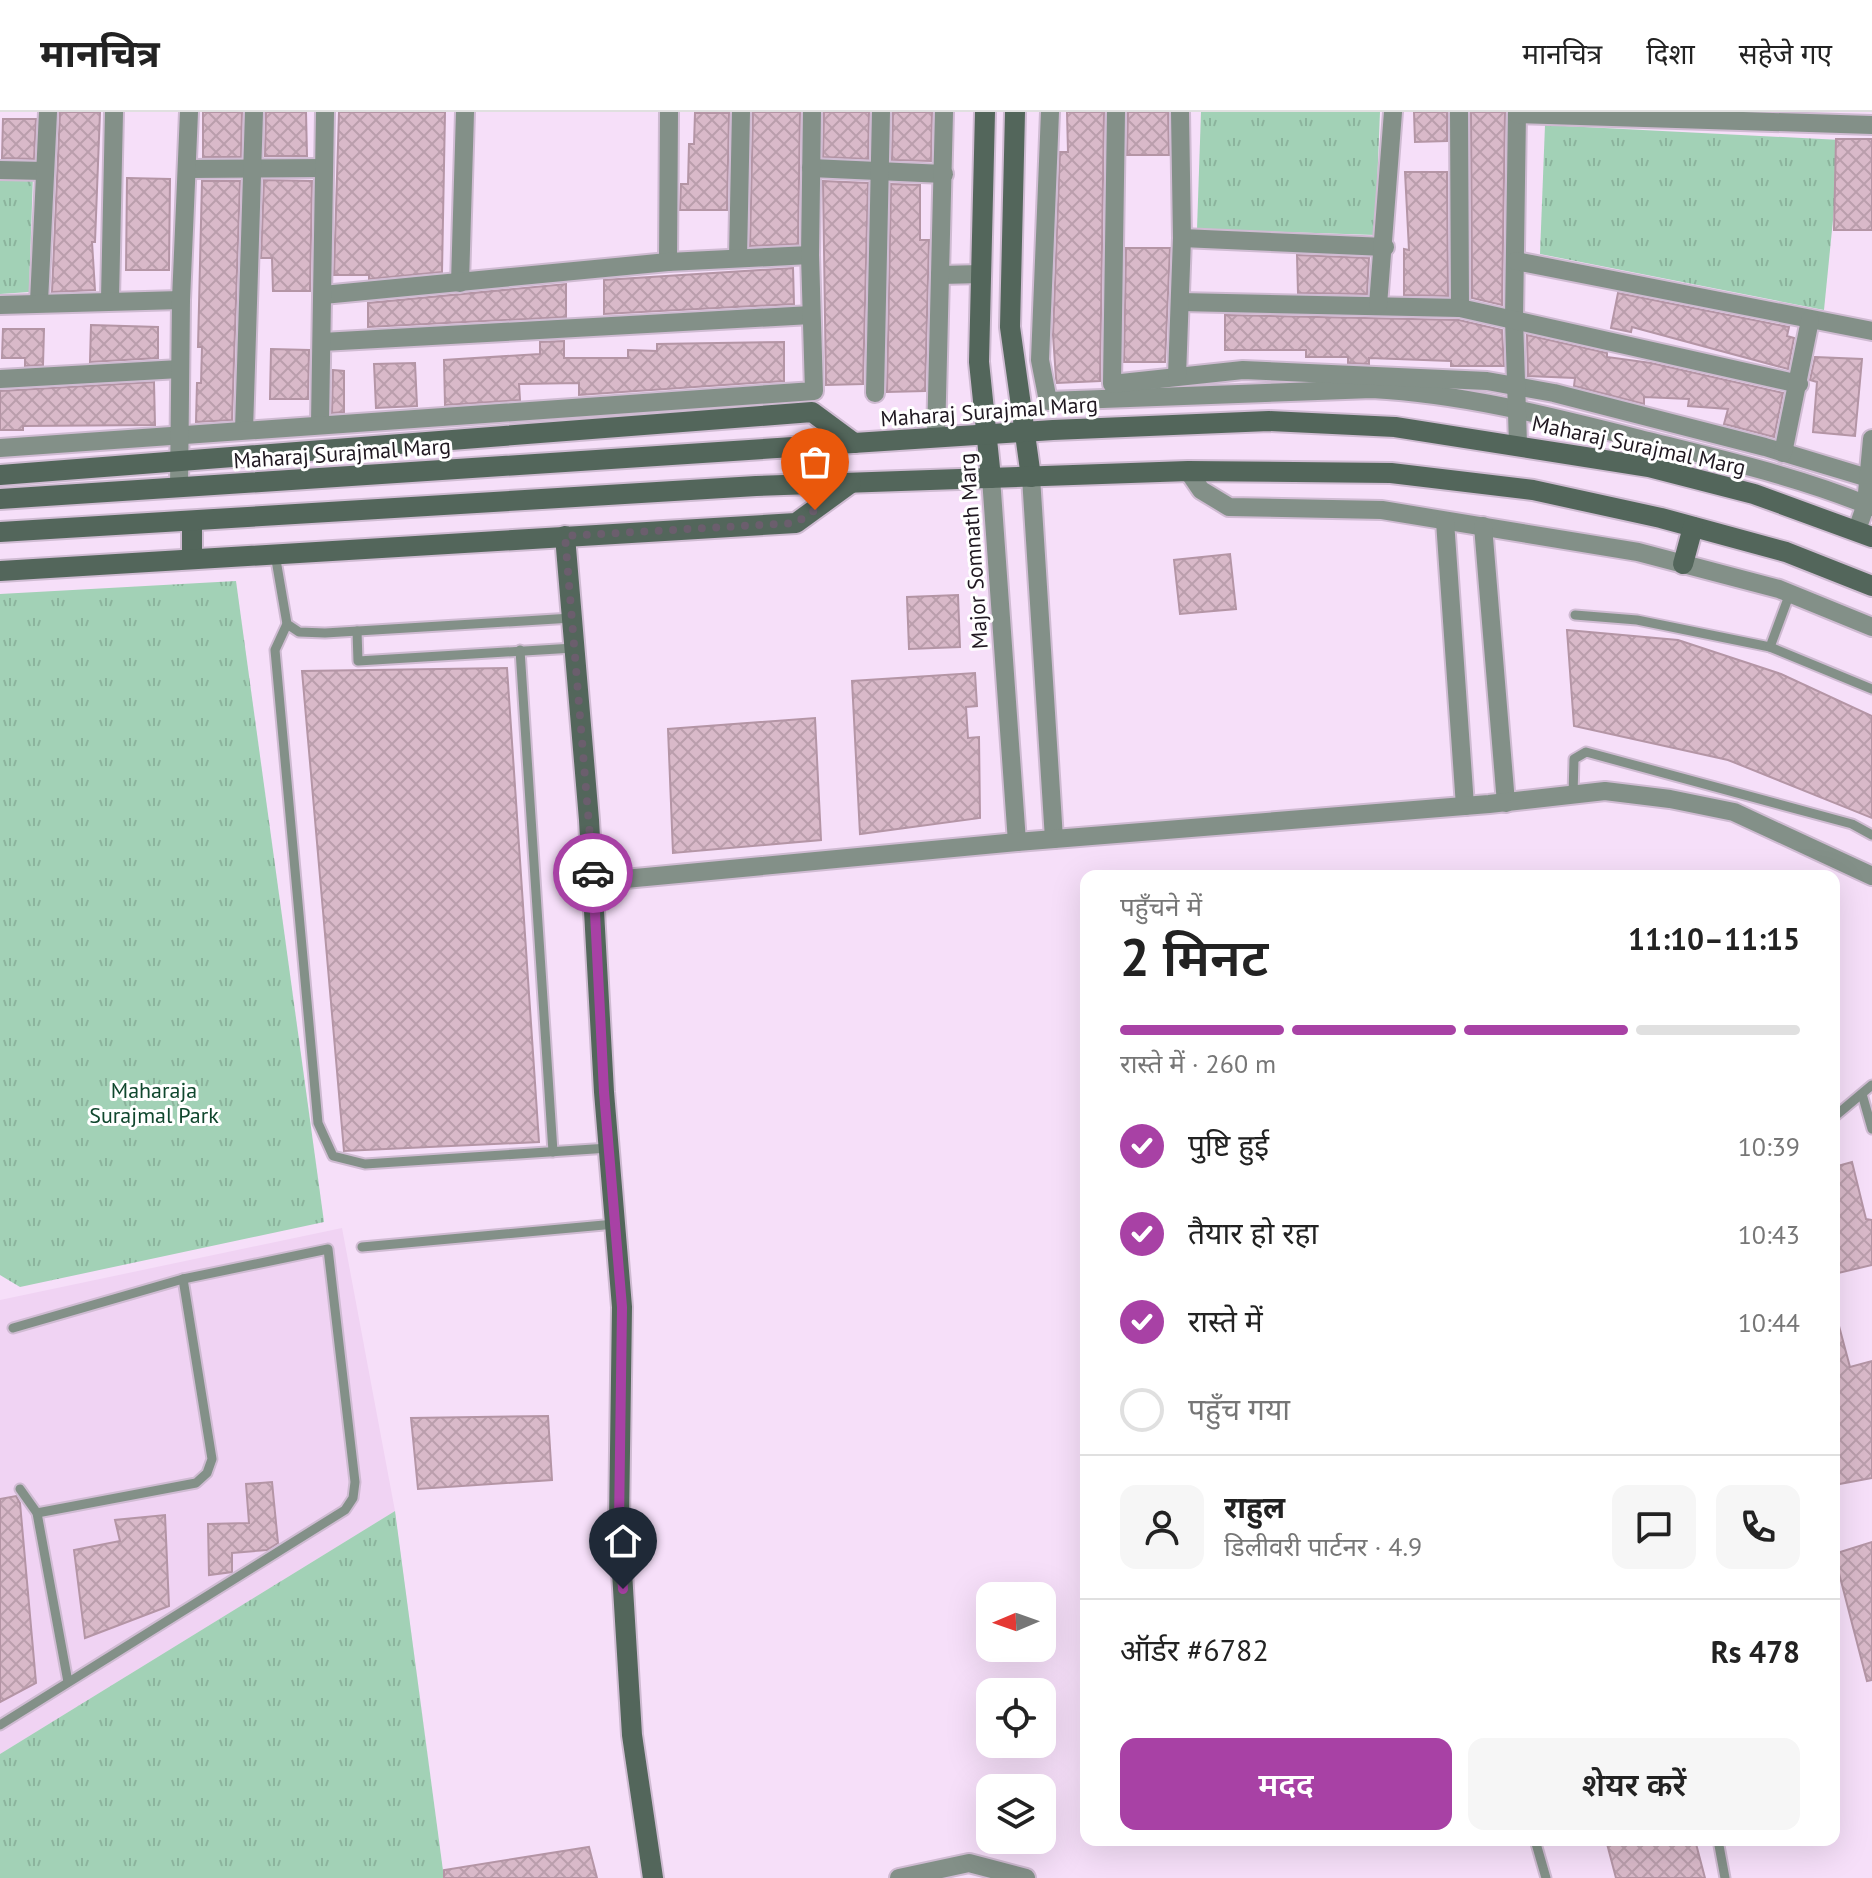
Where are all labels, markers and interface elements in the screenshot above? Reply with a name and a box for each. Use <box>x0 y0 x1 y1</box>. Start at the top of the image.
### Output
text: मानचित्र <box>40 28 160 77</box>
text: मानचित्र <box>1522 35 1602 72</box>
text: दिशा <box>1646 35 1695 72</box>
text: सहेजे गए <box>1739 35 1832 72</box>
street label: Maharaj Surajmal Marg <box>879 389 1099 433</box>
street label: Maharaj Surajmal Marg <box>1530 409 1748 481</box>
pin <box>781 428 849 510</box>
street label: Maharaj Surajmal Marg <box>232 431 452 475</box>
icon: bag <box>793 440 837 484</box>
street label: Major Somnath Marg <box>952 452 994 650</box>
courier <box>553 833 633 913</box>
icon: car <box>571 851 615 895</box>
text: पहुँचने में <box>1120 890 1202 923</box>
text: 11:10–11:15 <box>1628 919 1800 958</box>
text: 2 मिनट <box>1120 923 1268 990</box>
text: रास्ते में · 260 m <box>1120 1047 1276 1080</box>
park label: Maharaja Surajmal Park <box>89 1076 219 1129</box>
icon: check <box>1120 1124 1164 1168</box>
text: पुष्टि हुई <box>1188 1125 1269 1164</box>
text: 10:39 <box>1738 1130 1800 1163</box>
icon: check <box>1120 1212 1164 1256</box>
text: तैयार हो रहा <box>1188 1213 1318 1252</box>
text: 10:43 <box>1738 1218 1800 1251</box>
icon: check <box>1120 1300 1164 1344</box>
text: रास्ते में <box>1188 1301 1263 1340</box>
text: 10:44 <box>1738 1306 1800 1339</box>
text: पहुँच गया <box>1188 1389 1290 1428</box>
button: person <box>1120 1485 1204 1569</box>
button: chat <box>1612 1485 1696 1569</box>
button: phone <box>1716 1485 1800 1569</box>
text: राहुल <box>1224 1487 1285 1526</box>
pin <box>589 1507 657 1589</box>
icon: home <box>601 1519 645 1563</box>
text: डिलीवरी पार्टनर · 4.9 <box>1224 1530 1422 1563</box>
north arrow <box>976 1582 1056 1662</box>
map controls <box>976 1582 1056 1854</box>
text: ऑर्डर #6782 <box>1120 1630 1269 1669</box>
text: Rs 478 <box>1711 1632 1800 1671</box>
button: locate <box>976 1678 1056 1758</box>
button: मदद <box>1120 1738 1452 1830</box>
button: शेयर करें <box>1468 1738 1800 1830</box>
button: layers <box>976 1774 1056 1854</box>

